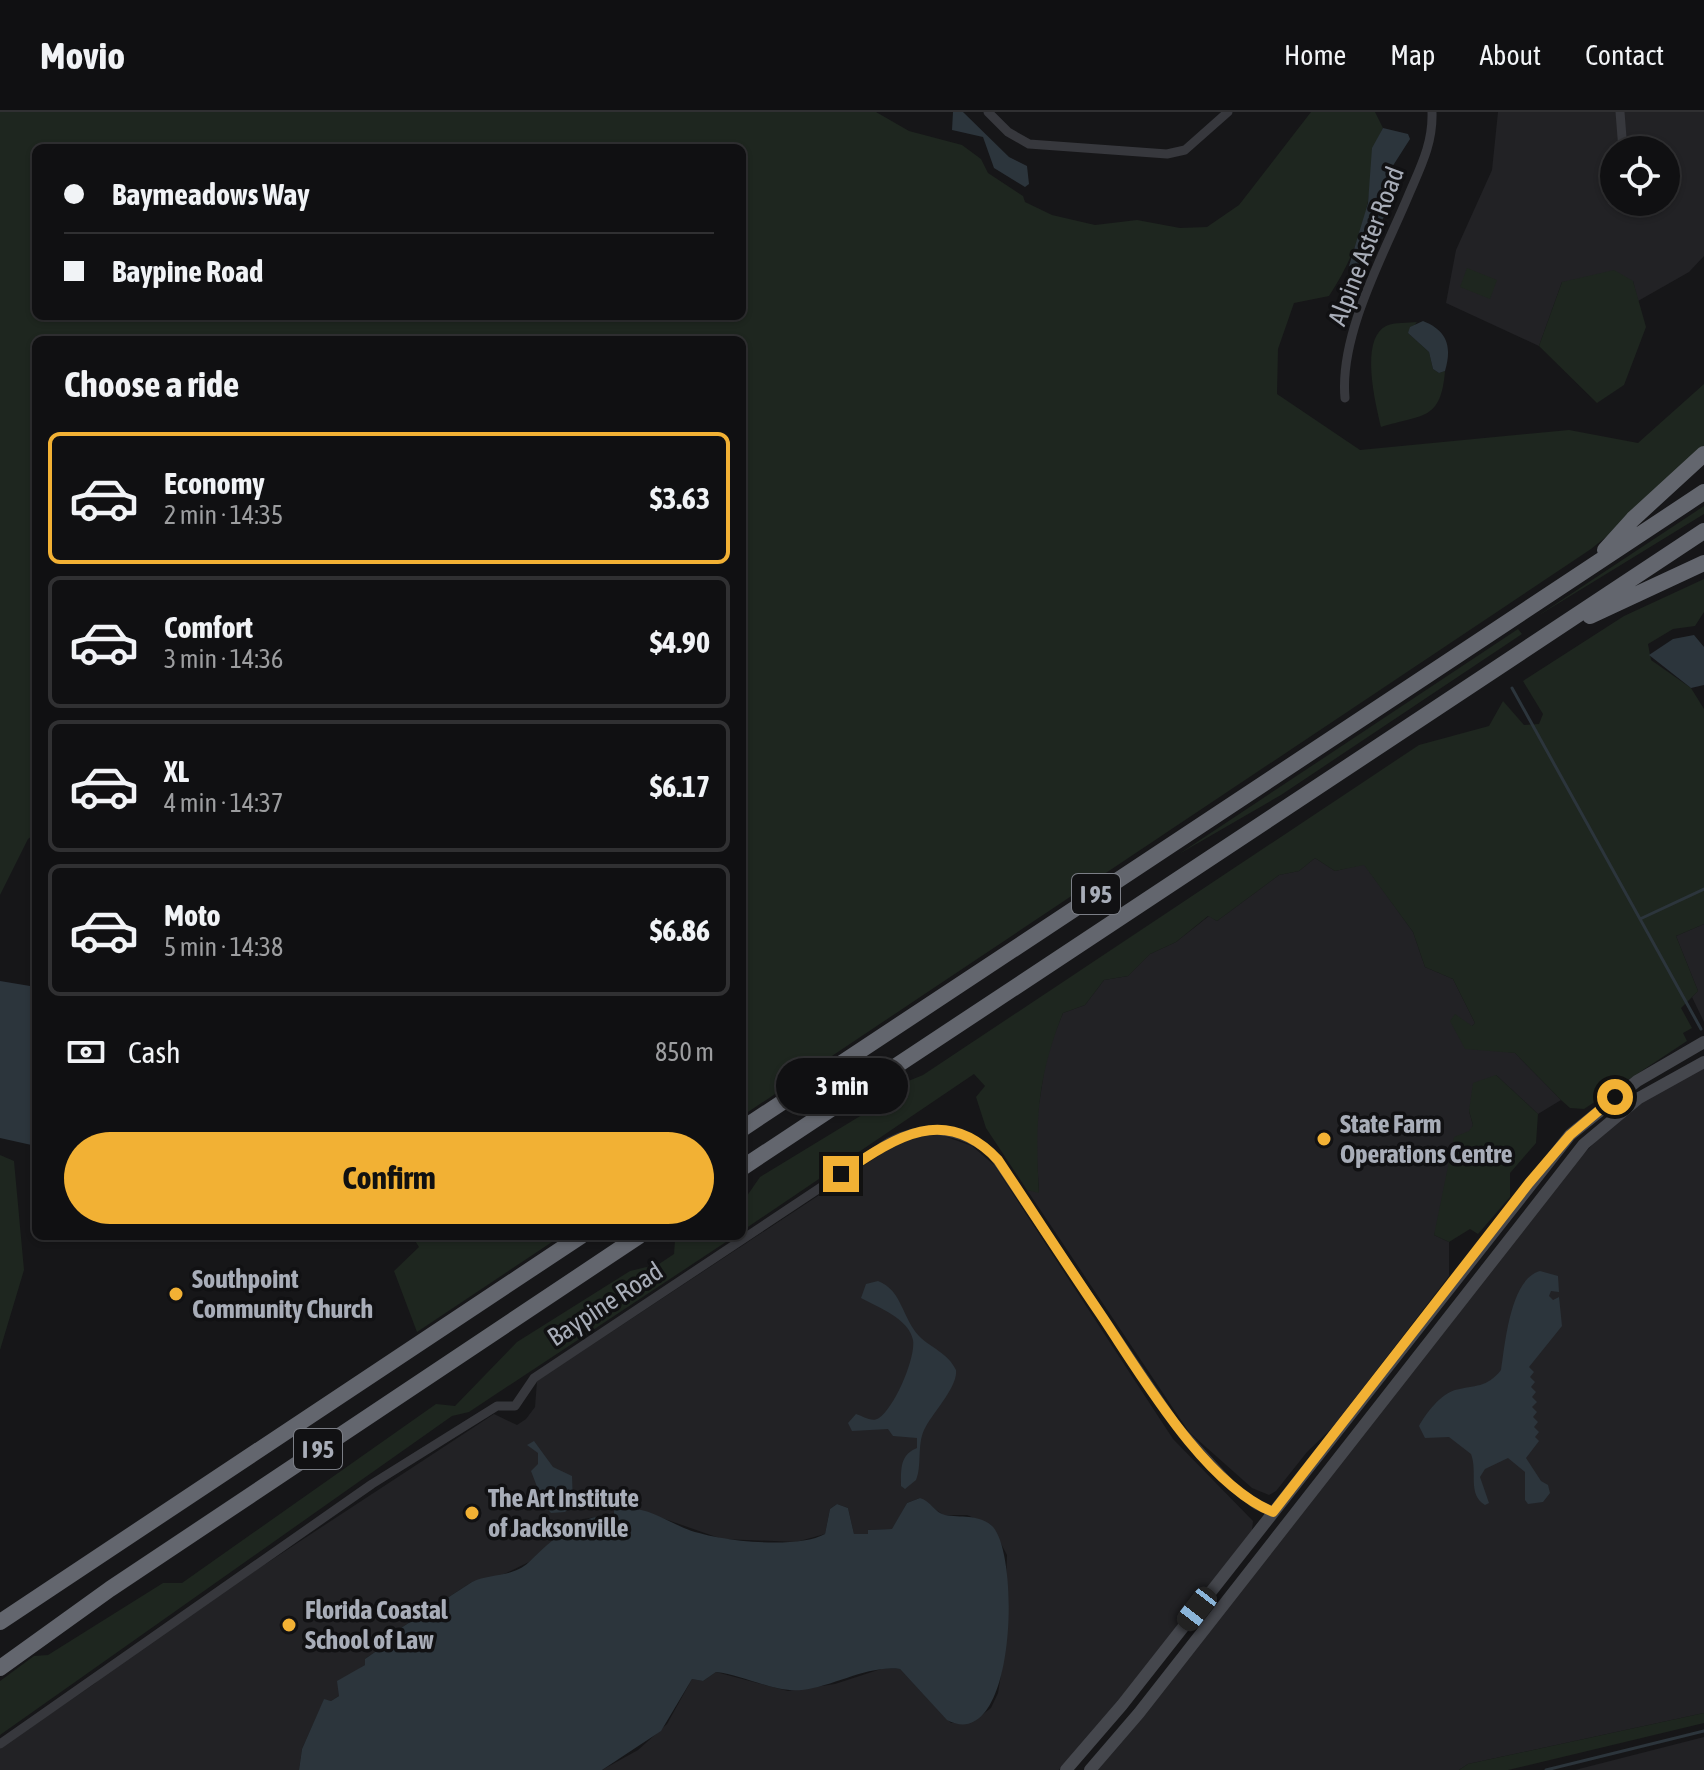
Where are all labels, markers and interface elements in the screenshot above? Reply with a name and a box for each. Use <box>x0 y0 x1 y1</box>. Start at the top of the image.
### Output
text: Movio <box>40 34 125 77</box>
text: Home <box>1284 39 1346 71</box>
text: Map <box>1390 39 1435 71</box>
text: About <box>1479 39 1541 71</box>
text: Contact <box>1585 39 1664 71</box>
map controls <box>1600 136 1680 216</box>
button: locate <box>1600 136 1680 216</box>
street label: Alpine Aster Road <box>1322 162 1410 330</box>
text: Baymeadows Way <box>112 177 310 211</box>
text: Baypine Road <box>112 254 263 288</box>
text: Choose a ride <box>64 363 239 405</box>
icon: car <box>68 462 140 534</box>
text: Economy <box>164 466 265 500</box>
text: $3.63 <box>650 481 710 515</box>
text: 2 min · 14:35 <box>164 500 283 530</box>
icon: car <box>68 606 140 678</box>
text: Comfort <box>164 610 253 644</box>
text: $4.90 <box>650 625 710 659</box>
text: 3 min · 14:36 <box>164 644 283 674</box>
icon: car <box>68 750 140 822</box>
text: XL <box>164 754 189 788</box>
text: $6.17 <box>650 769 710 803</box>
text: 4 min · 14:37 <box>164 788 283 818</box>
road number: I 95 <box>1072 874 1120 914</box>
icon: car <box>68 894 140 966</box>
text: Moto <box>164 898 221 932</box>
text: $6.86 <box>650 913 710 947</box>
text: 5 min · 14:38 <box>164 932 283 962</box>
icon: cash <box>64 1030 108 1074</box>
text: Cash <box>128 1035 181 1069</box>
text: 850 m <box>655 1037 714 1067</box>
callout: 3 min <box>775 1058 907 1114</box>
text: 3 min <box>815 1071 869 1101</box>
route start <box>1597 1079 1633 1115</box>
place label: State Farm Operations Centre <box>1340 1109 1513 1169</box>
marker: State Farm Operations Centre <box>1315 1130 1333 1148</box>
button: Confirm <box>64 1132 714 1224</box>
route end <box>823 1156 859 1192</box>
street label: Baypine Road <box>542 1256 668 1352</box>
place label: Southpoint Community Church <box>192 1264 373 1324</box>
marker: Southpoint Community Church <box>167 1285 185 1303</box>
road number: I 95 <box>294 1429 342 1469</box>
place label: The Art Institute of Jacksonville <box>488 1483 639 1543</box>
marker: The Art Institute of Jacksonville <box>463 1504 481 1522</box>
car <box>1173 1583 1221 1635</box>
place label: Florida Coastal School of Law <box>305 1595 449 1655</box>
marker: Florida Coastal School of Law <box>280 1616 298 1634</box>

